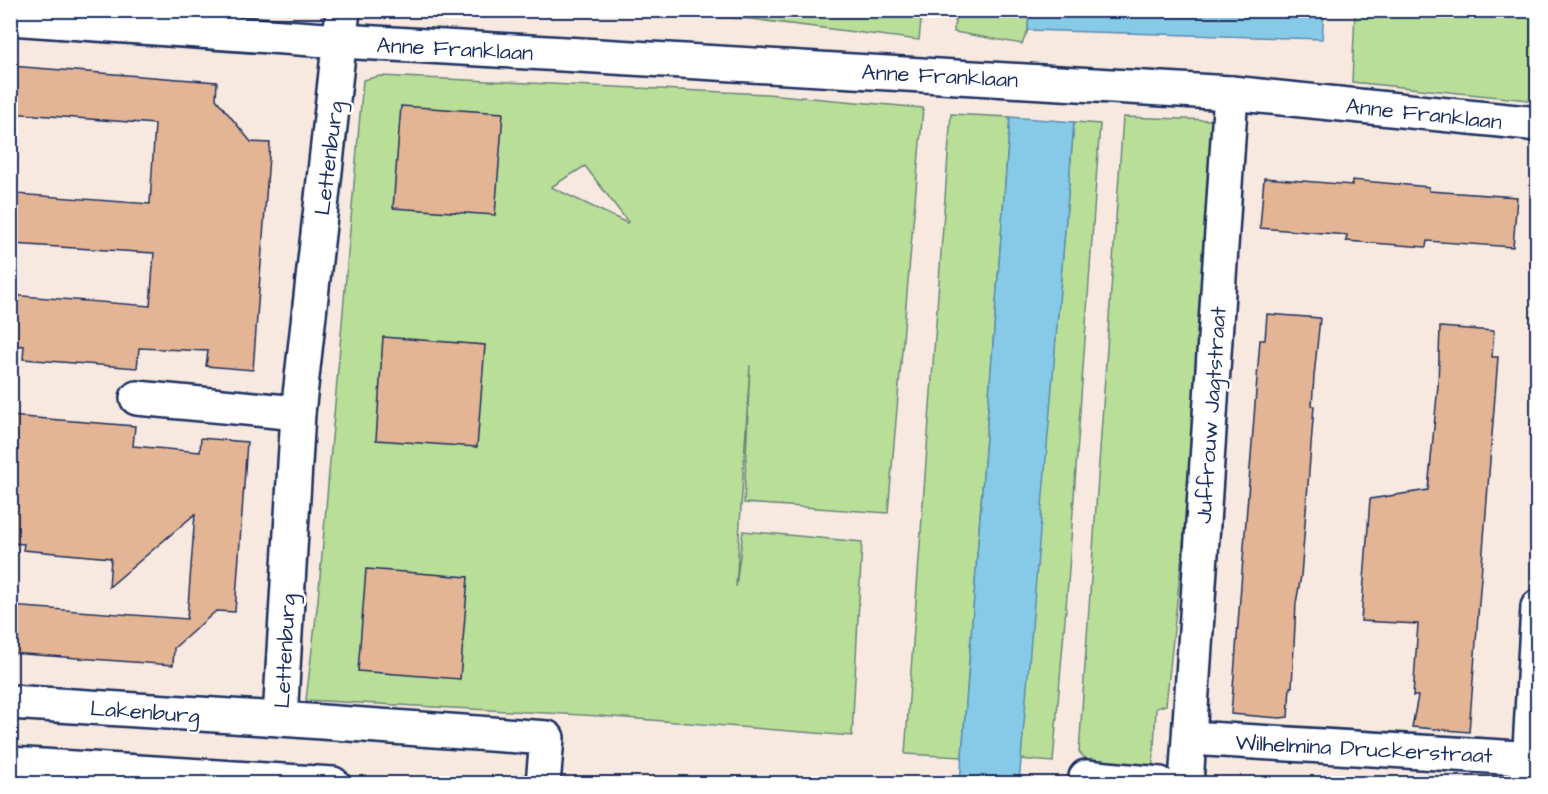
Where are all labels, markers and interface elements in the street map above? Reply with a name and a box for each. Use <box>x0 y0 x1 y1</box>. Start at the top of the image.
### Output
street label: Anne Franklaan <box>376 30 534 69</box>
street label: Anne Franklaan <box>861 57 1019 96</box>
street label: Anne Franklaan <box>1344 91 1503 138</box>
street label: Lettenburg <box>307 99 353 217</box>
street label: Juffrouw Jagtstraat <box>1188 305 1236 525</box>
street label: Lettenburg <box>267 593 305 709</box>
street label: Lakenburg <box>89 693 201 733</box>
street label: Wilhelmina Druckerstraat <box>1234 727 1493 772</box>

